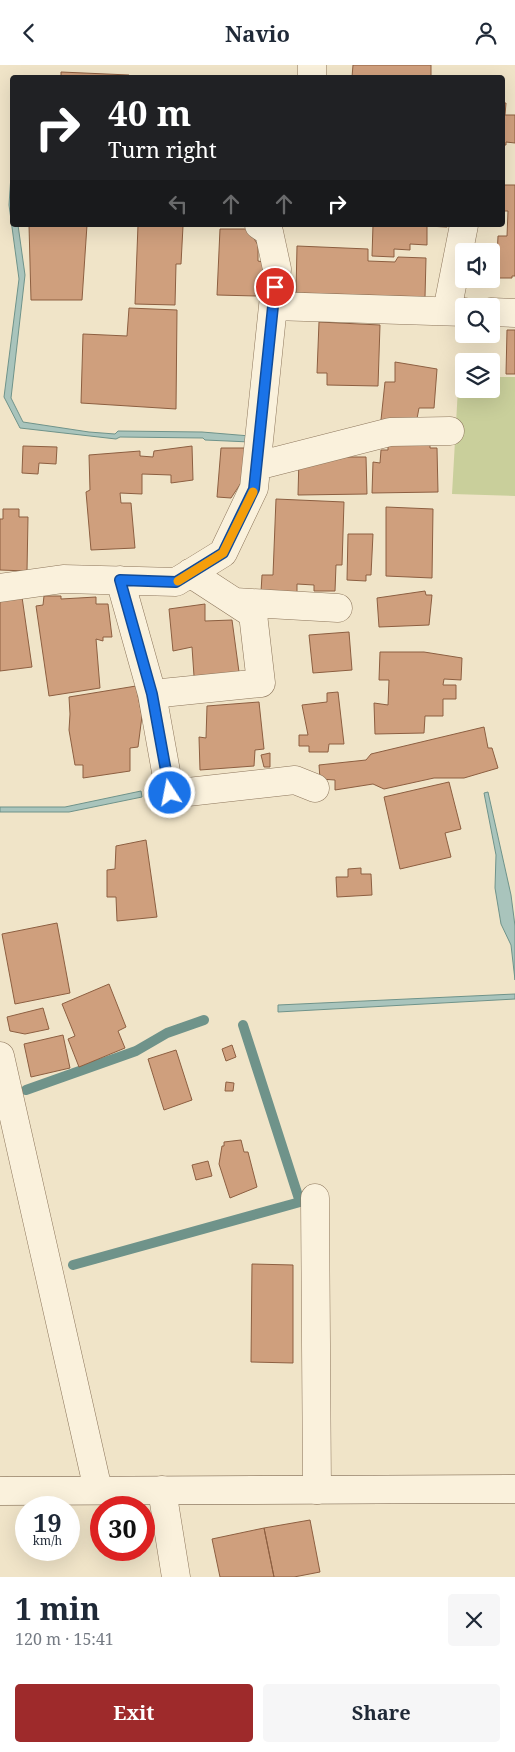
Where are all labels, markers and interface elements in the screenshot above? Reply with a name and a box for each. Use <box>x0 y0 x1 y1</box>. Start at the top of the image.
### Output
text: Navio <box>225 18 290 48</box>
icon: back <box>15 19 43 47</box>
icon: person <box>472 19 500 47</box>
text: 40 m <box>108 89 191 136</box>
icon: right <box>25 95 90 160</box>
text: Turn right <box>108 134 217 164</box>
icon: left <box>164 190 192 218</box>
icon: ahead <box>217 190 245 218</box>
icon: ahead <box>270 190 298 218</box>
icon: right <box>323 190 351 218</box>
map controls <box>455 243 500 398</box>
button: sound <box>455 243 500 288</box>
pin <box>254 266 296 308</box>
icon: arrive <box>261 273 289 301</box>
button: search <box>455 298 500 343</box>
button: layers <box>455 353 500 398</box>
position arrow <box>143 766 195 818</box>
speed limit sign: 30 <box>90 1496 155 1561</box>
text: 19 <box>33 1505 62 1539</box>
text: km/h <box>33 1532 62 1549</box>
text: 1 min <box>15 1588 100 1629</box>
button: close <box>448 1594 500 1646</box>
text: 120 m · 15:41 <box>15 1628 114 1650</box>
button: Exit <box>15 1684 253 1742</box>
button: Share <box>263 1684 500 1742</box>

